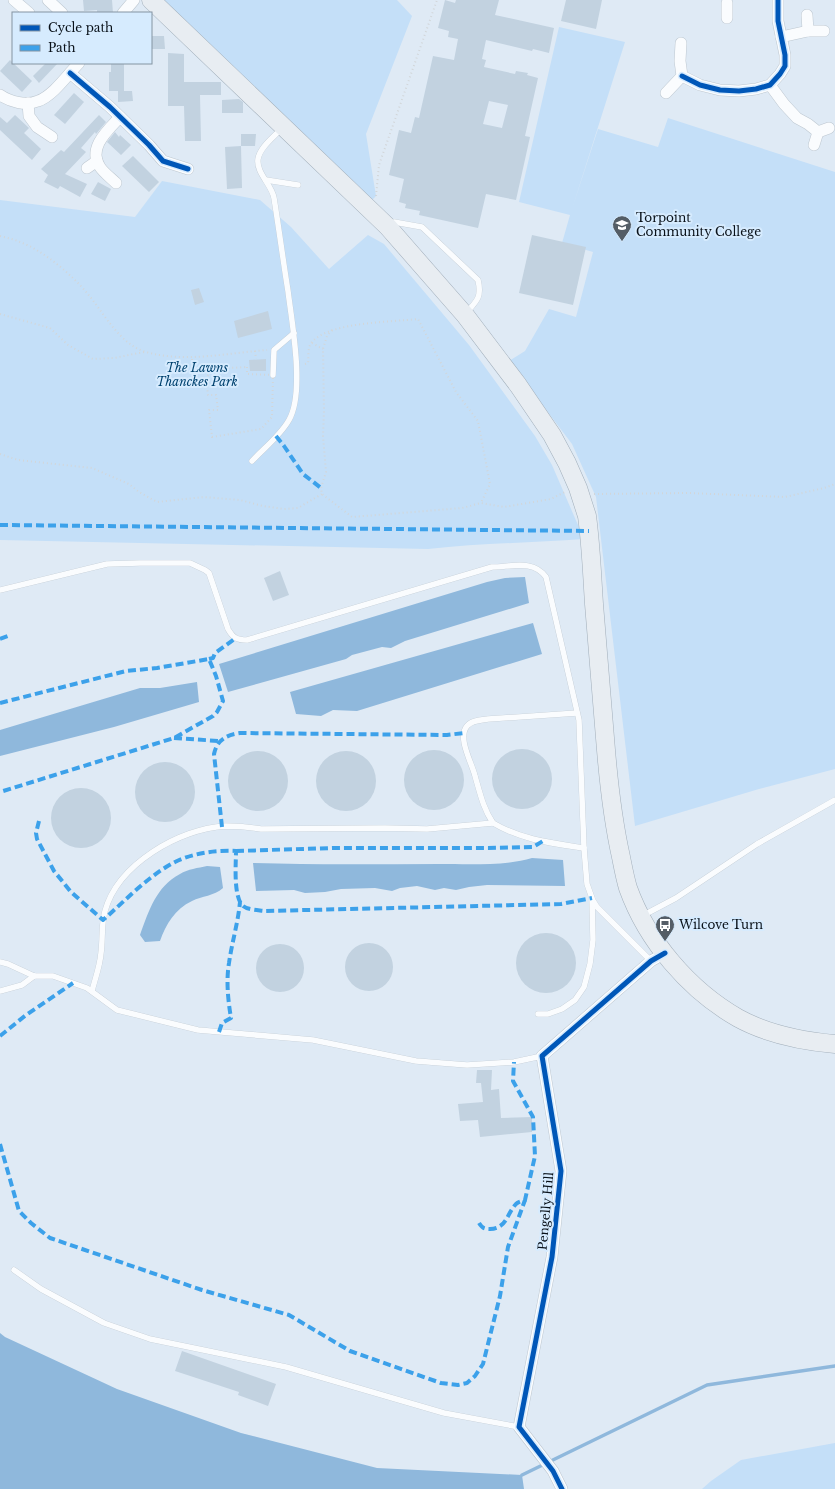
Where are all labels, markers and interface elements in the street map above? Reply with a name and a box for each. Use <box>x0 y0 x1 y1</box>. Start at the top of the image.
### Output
legend <box>12 12 152 64</box>
text: Cycle path <box>48 20 113 35</box>
text: Path <box>48 40 76 55</box>
place label: Torpoint Community College <box>636 210 761 239</box>
school or university icon: Torpoint Community College <box>611 214 633 242</box>
park label: The Lawns Thanckes Park <box>156 360 238 389</box>
bus stop icon: Wilcove Turn <box>654 914 676 942</box>
place label: Wilcove Turn <box>678 917 763 932</box>
street label: Pengelly Hill <box>535 1171 556 1251</box>

